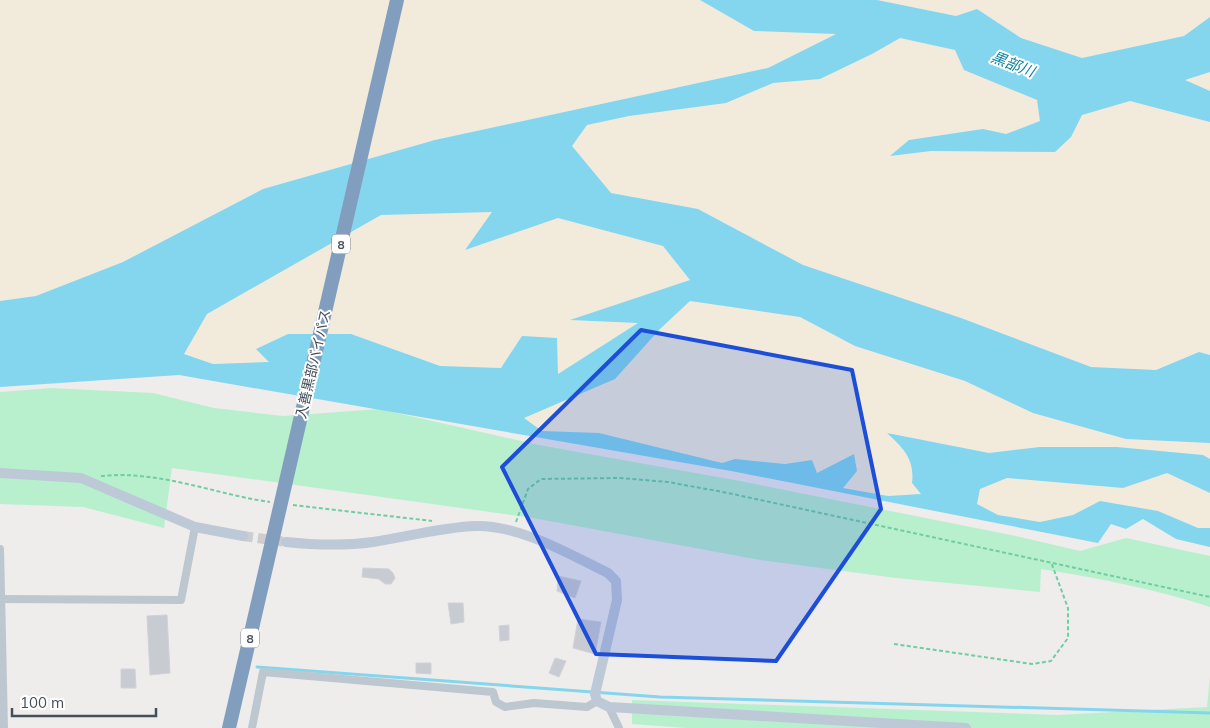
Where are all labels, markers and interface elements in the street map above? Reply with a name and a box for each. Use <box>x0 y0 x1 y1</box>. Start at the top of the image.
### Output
water label: 黒部川 <box>989 47 1039 82</box>
road number: 8 <box>332 234 350 253</box>
street label: 入善黒部バイパス <box>292 308 334 420</box>
road number: 8 <box>241 628 259 648</box>
scale bar <box>12 686 156 718</box>
text: 100 m <box>20 693 64 712</box>

